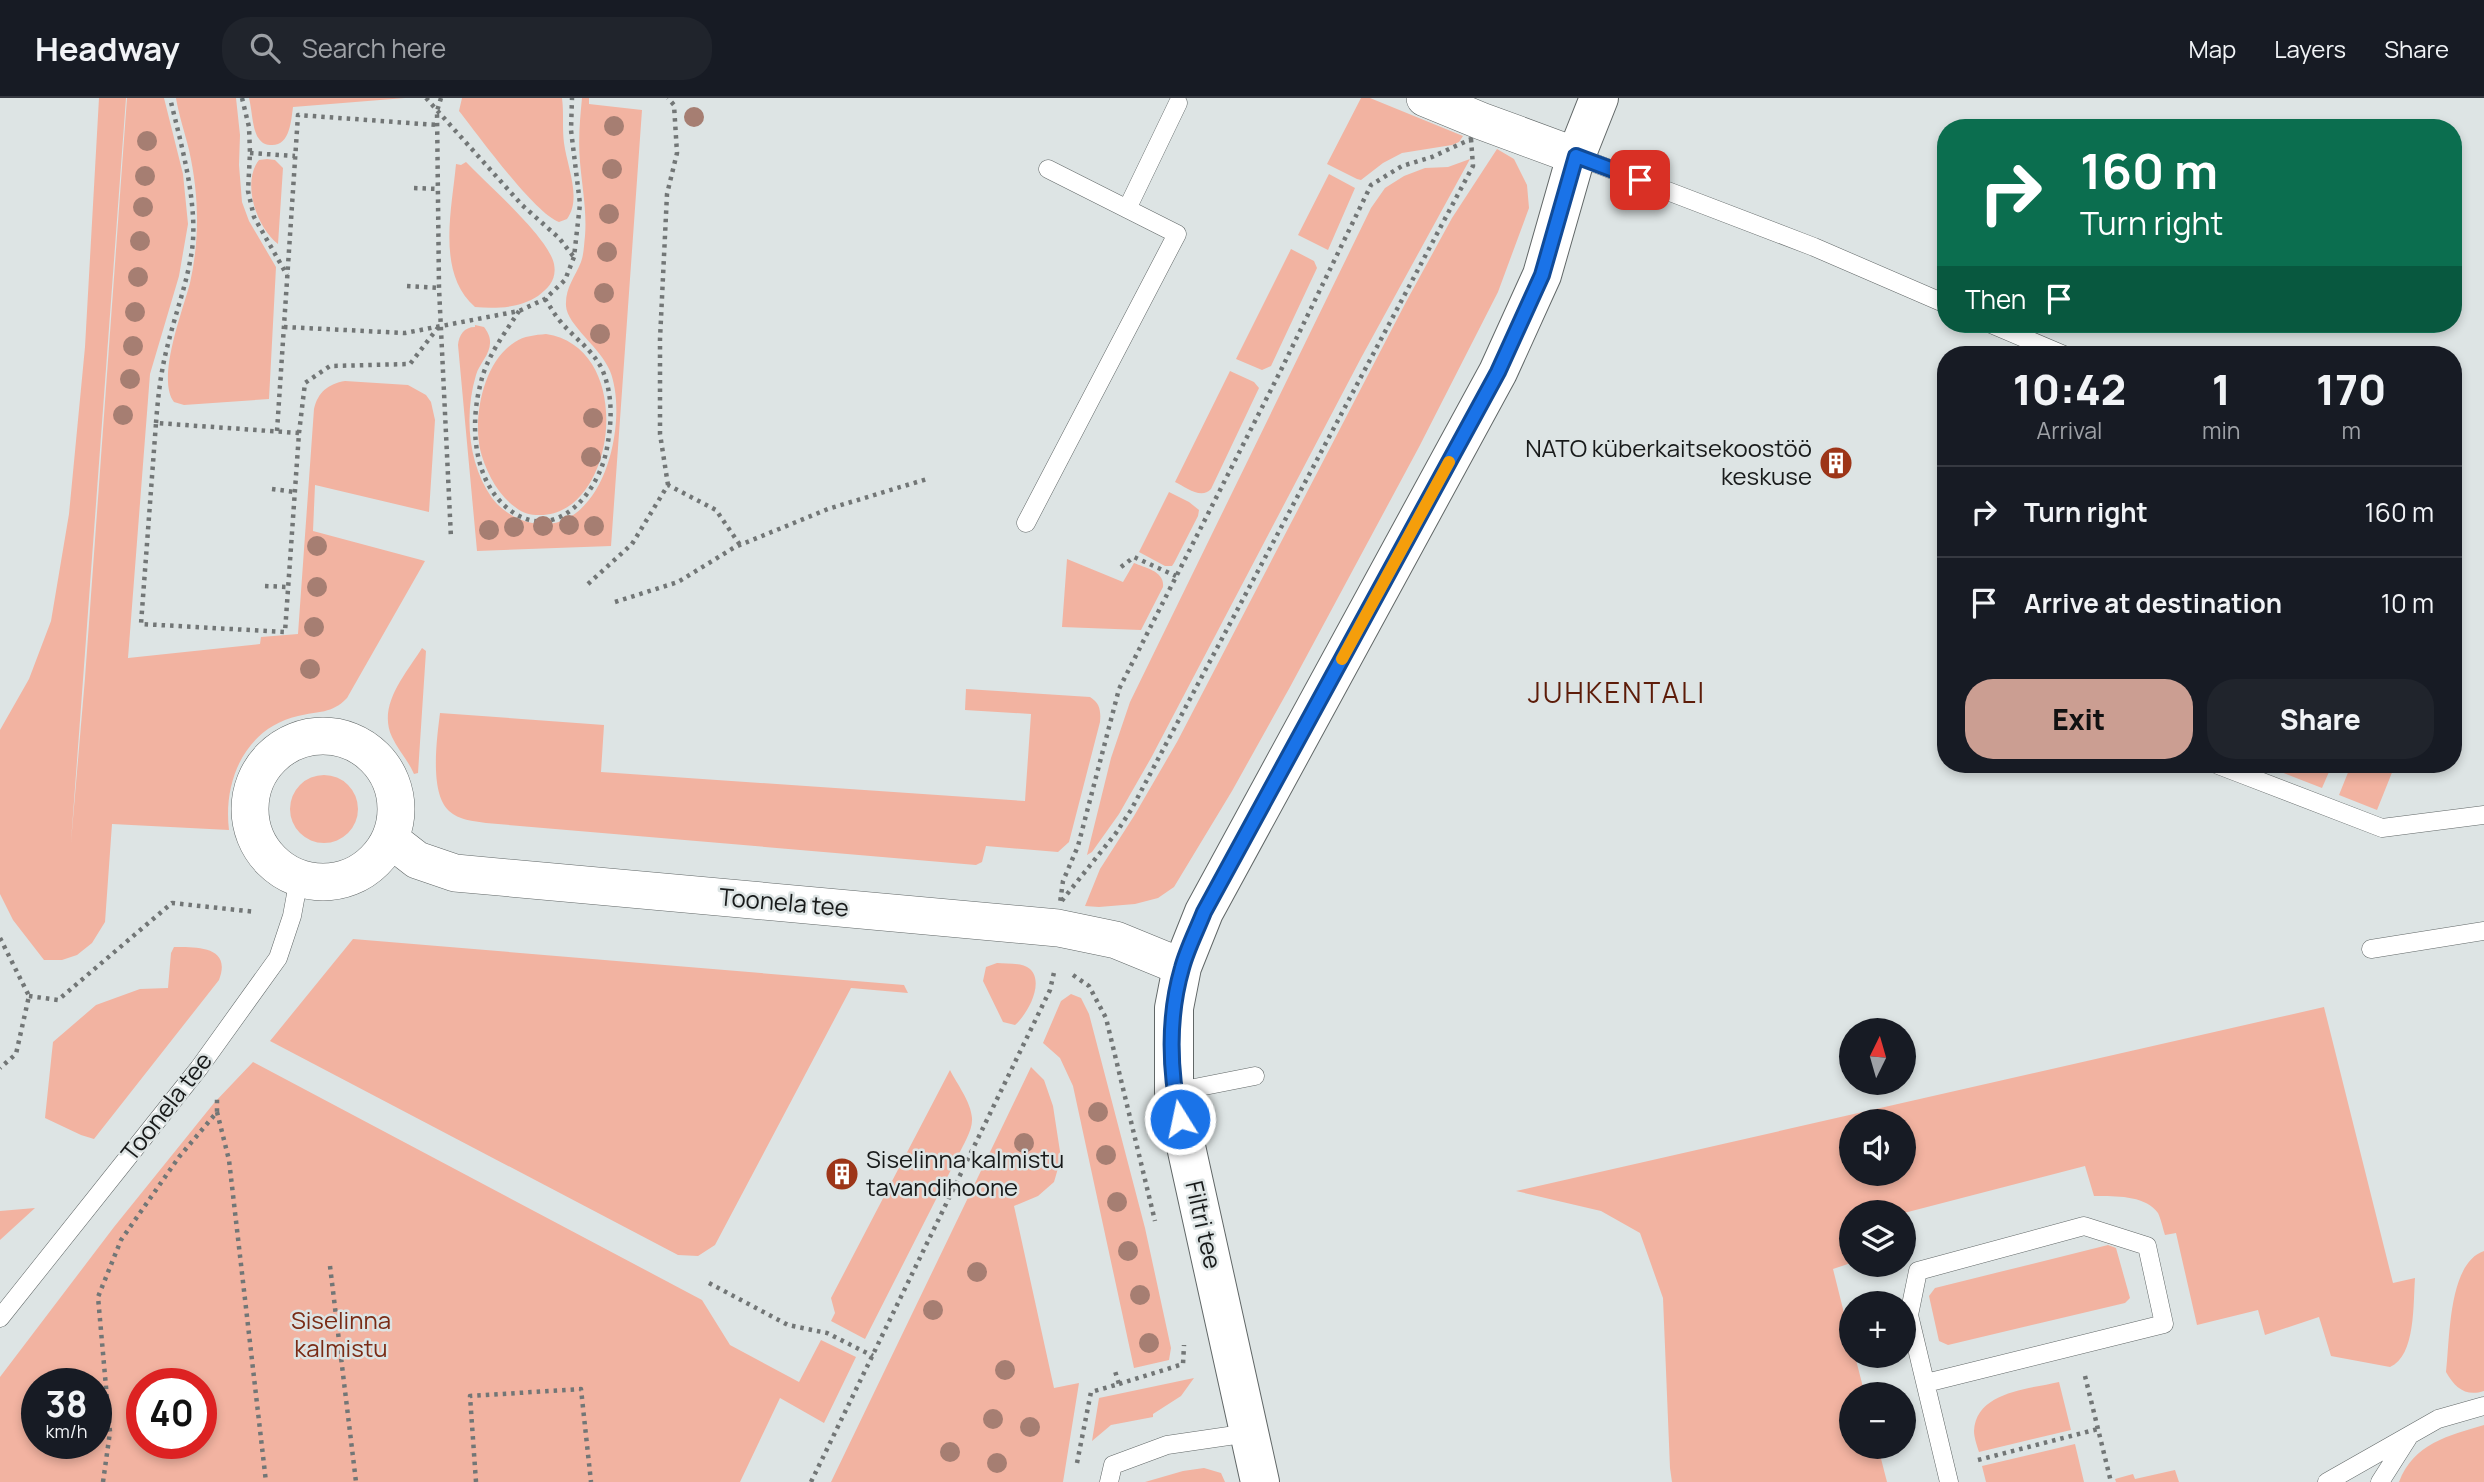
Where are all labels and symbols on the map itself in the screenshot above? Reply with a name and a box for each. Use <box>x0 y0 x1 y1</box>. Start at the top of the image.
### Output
pin <box>1610 150 1670 210</box>
place label: NATO küberkaitsekoostöö keskuse <box>1525 431 1812 492</box>
building icon: NATO küberkaitsekoostöö keskuse <box>1817 444 1855 482</box>
district label: JUHKENTALI <box>1528 673 1706 711</box>
street label: Toonela tee <box>718 879 850 924</box>
north arrow <box>1839 1018 1916 1096</box>
street label: Toonela tee <box>113 1045 219 1167</box>
position arrow <box>1143 1082 1217 1156</box>
place label: Siselinna kalmistu tavandihoone <box>866 1142 1064 1203</box>
building icon: Siselinna kalmistu tavandihoone <box>823 1155 861 1193</box>
street label: Filtri tee <box>1178 1178 1231 1272</box>
park label: Siselinna kalmistu <box>291 1303 391 1364</box>
speed limit sign: 40 <box>126 1368 217 1459</box>

